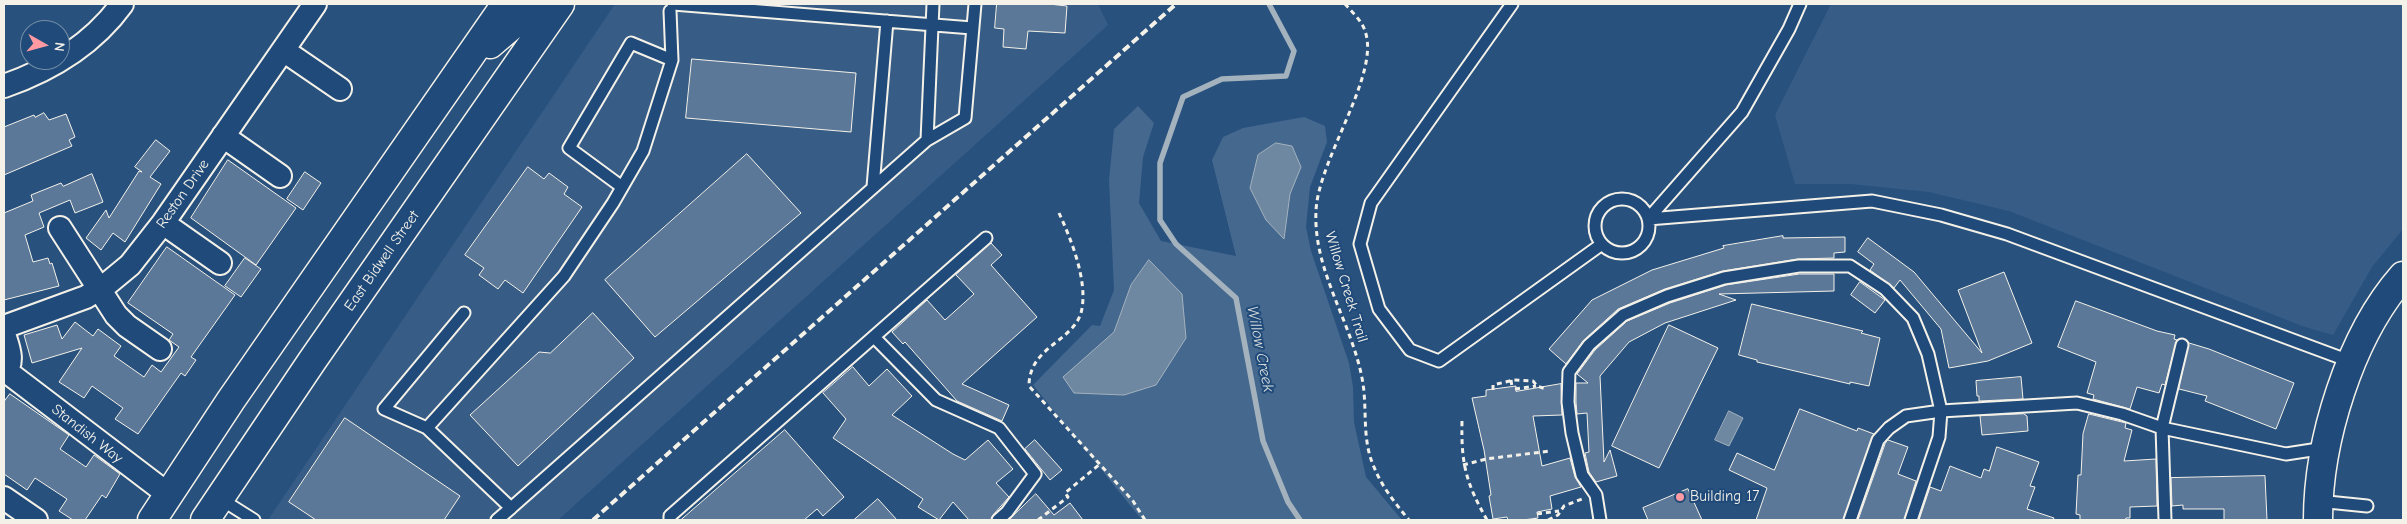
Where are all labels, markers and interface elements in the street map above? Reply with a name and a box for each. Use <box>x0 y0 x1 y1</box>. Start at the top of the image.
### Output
north arrow <box>20 20 70 70</box>
text: N <box>50 41 68 52</box>
street label: Reston Drive <box>153 156 213 232</box>
street label: East Bidwell Street <box>341 207 423 315</box>
street label: Willow Creek Trail <box>1321 229 1371 345</box>
water label: Willow Creek <box>1242 304 1278 394</box>
street label: Standish Way <box>48 401 126 467</box>
place label: Building 17 <box>1690 488 1759 506</box>
marker: Building 17 <box>1674 491 1686 503</box>

